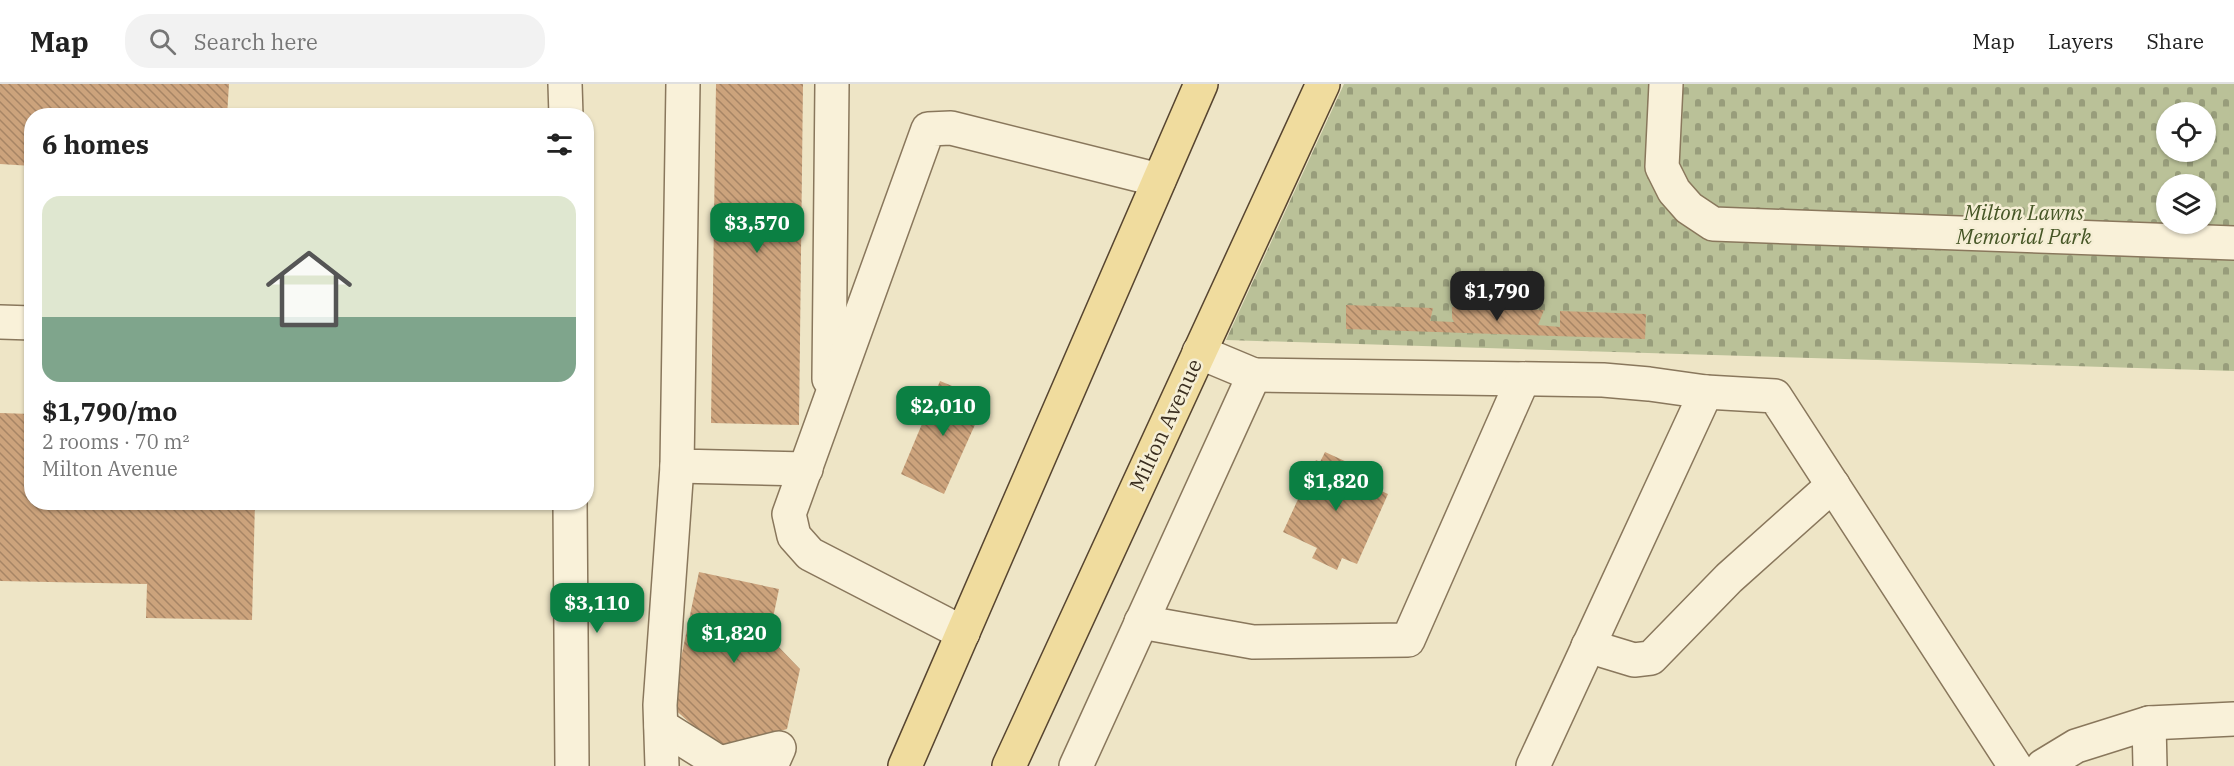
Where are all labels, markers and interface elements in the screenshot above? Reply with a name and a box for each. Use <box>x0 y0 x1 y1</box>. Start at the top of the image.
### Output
search box <box>125 14 545 68</box>
text: Map <box>30 23 89 60</box>
icon: search <box>146 25 179 58</box>
text: Search here <box>194 27 318 56</box>
text: Map <box>1972 27 2015 55</box>
text: Layers <box>2048 27 2114 55</box>
text: Share <box>2147 27 2204 55</box>
map controls <box>2156 102 2216 234</box>
button: locate <box>2156 102 2216 162</box>
text: 6 homes <box>42 127 149 161</box>
icon: filters <box>543 128 576 161</box>
button: layers <box>2156 174 2216 234</box>
park label: Milton Lawns Memorial Park <box>1955 198 2093 250</box>
pin: $3,570 <box>708 203 806 254</box>
text: $3,570 <box>724 209 790 236</box>
icon: home <box>255 235 363 343</box>
pin: $1,790 <box>1448 271 1546 322</box>
text: $1,790 <box>1464 277 1530 304</box>
street label: Milton Avenue <box>1122 354 1208 495</box>
pin: $2,010 <box>894 386 992 437</box>
text: $2,010 <box>910 392 976 419</box>
text: $1,790/mo <box>42 394 177 428</box>
text: 2 rooms · 70 m² <box>42 428 189 455</box>
text: Milton Avenue <box>42 455 178 482</box>
pin: $1,820 <box>1287 461 1385 512</box>
text: $1,820 <box>1303 467 1369 494</box>
pin: $3,110 <box>548 583 646 634</box>
text: $3,110 <box>564 589 630 616</box>
pin: $1,820 <box>685 613 783 664</box>
text: $1,820 <box>701 619 767 646</box>

